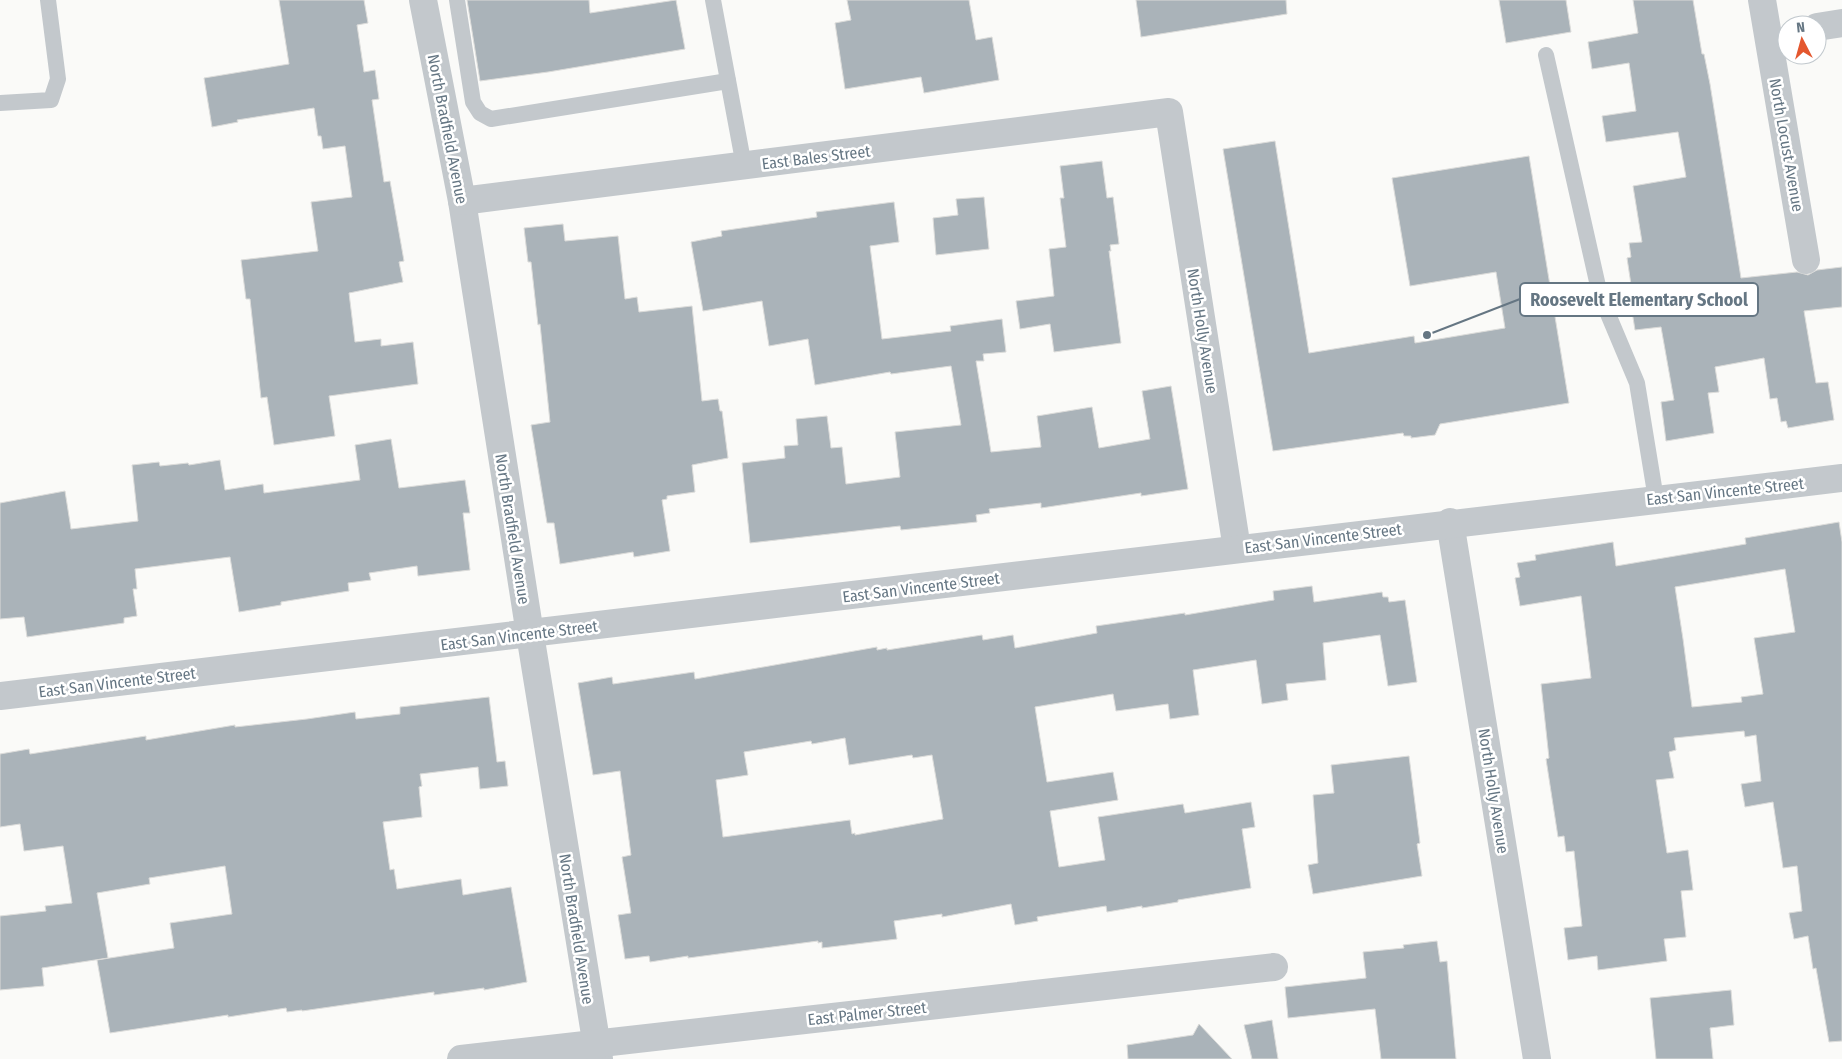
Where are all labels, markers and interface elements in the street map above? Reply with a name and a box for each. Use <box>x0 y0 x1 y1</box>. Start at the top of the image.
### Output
north arrow <box>1777 15 1827 65</box>
text: N <box>1796 19 1806 36</box>
street label: North Bradfield Avenue <box>424 53 471 206</box>
street label: North Locust Avenue <box>1765 77 1808 213</box>
street label: East Bales Street <box>761 141 872 174</box>
street label: North Holly Avenue <box>1183 267 1222 395</box>
callout: Roosevelt Elementary School <box>1520 283 1758 316</box>
text: Roosevelt Elementary School <box>1530 289 1748 311</box>
street label: North Bradfield Avenue <box>491 452 534 606</box>
street label: East San Vincente Street <box>1645 474 1806 509</box>
street label: East San Vincente Street <box>1243 519 1404 558</box>
street label: East San Vincente Street <box>841 568 1002 607</box>
street label: East San Vincente Street <box>439 616 600 655</box>
street label: East San Vincente Street <box>37 663 198 702</box>
street label: North Holly Avenue <box>1474 727 1513 855</box>
street label: North Bradfield Avenue <box>555 852 598 1006</box>
street label: East Palmer Street <box>807 998 928 1029</box>

